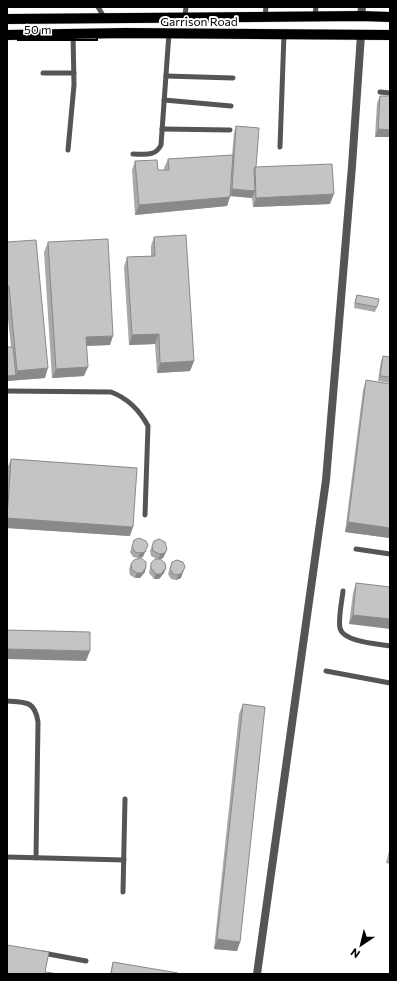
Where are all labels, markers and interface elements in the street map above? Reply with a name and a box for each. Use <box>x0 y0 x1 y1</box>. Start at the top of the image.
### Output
street label: Garrison Road <box>160 14 238 28</box>
scale bar <box>18 16 97 42</box>
text: 50 m <box>24 22 52 36</box>
north arrow <box>341 925 381 965</box>
text: N <box>348 946 362 961</box>

